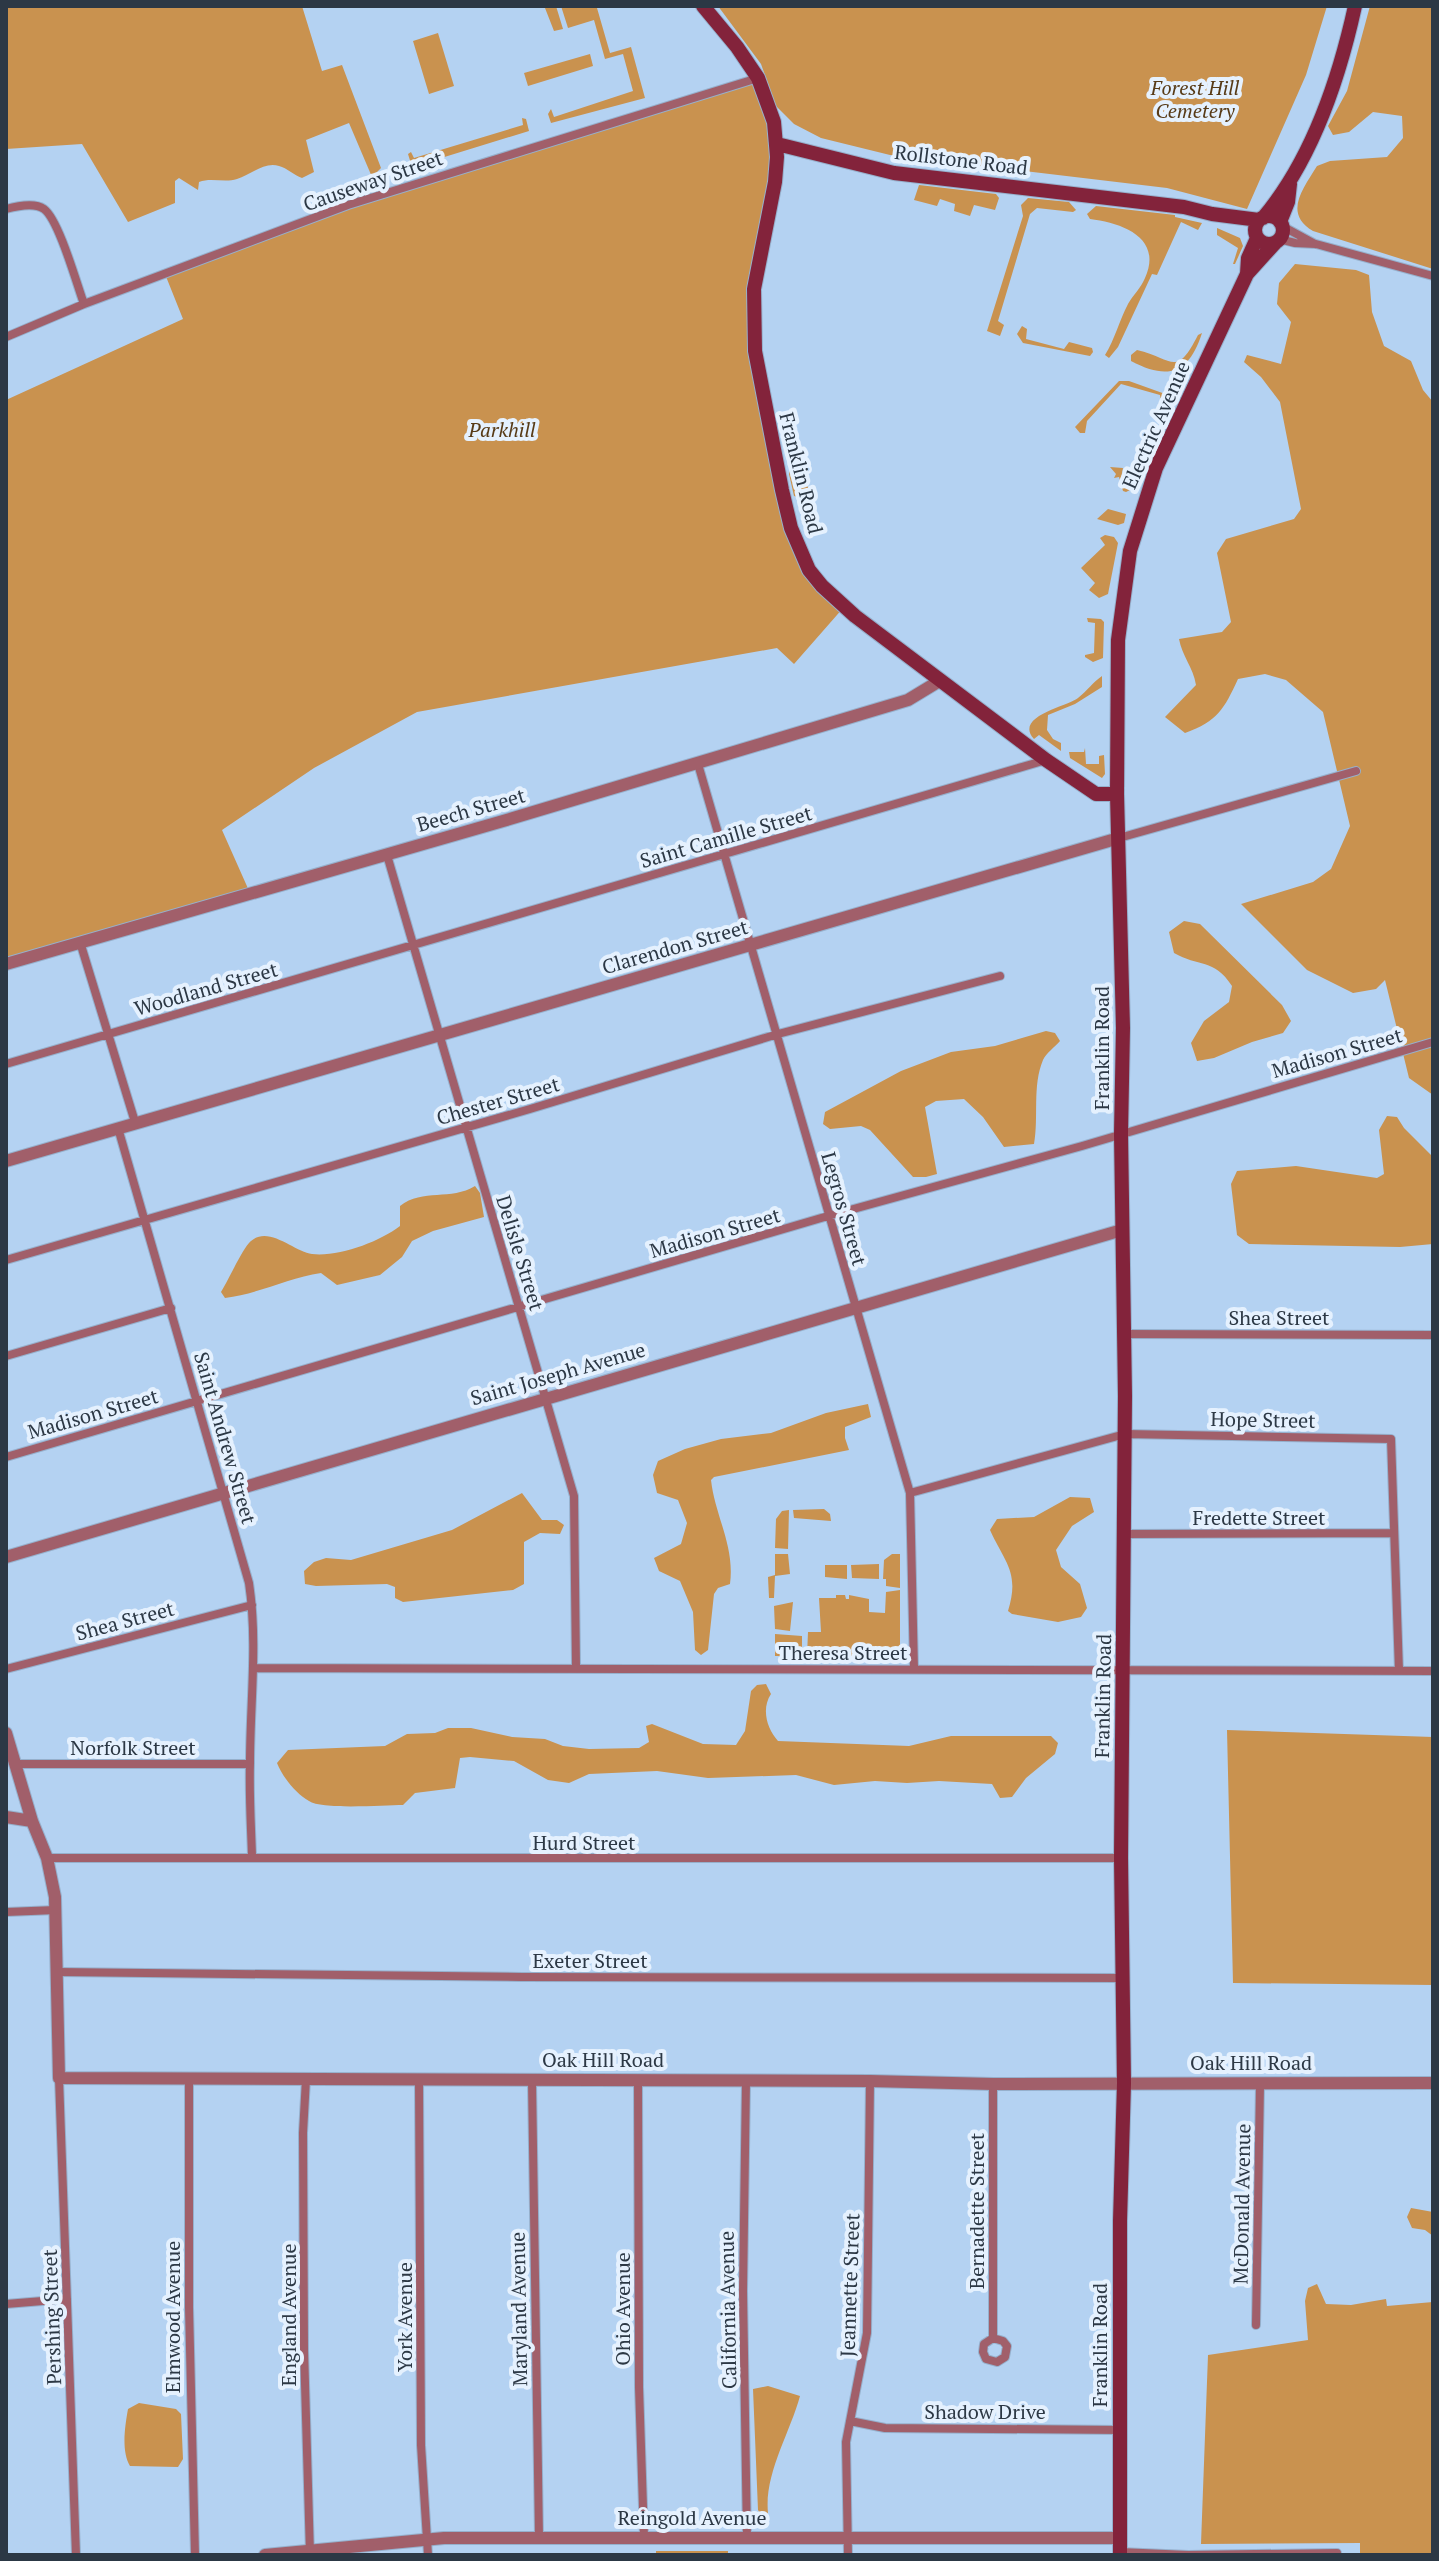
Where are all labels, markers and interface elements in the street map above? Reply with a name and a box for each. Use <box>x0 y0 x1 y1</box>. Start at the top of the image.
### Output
park label: Forest Hill Cemetery <box>1150 74 1240 124</box>
street label: Rollstone Road <box>893 138 1029 181</box>
street label: Causeway Street <box>299 144 447 217</box>
street label: Electric Avenue <box>1115 357 1196 493</box>
street label: Franklin Road <box>773 409 830 536</box>
park label: Parkhill <box>468 416 536 443</box>
street label: Beech Street <box>413 781 529 838</box>
street label: Saint Camille Street <box>637 799 815 874</box>
street label: Clarendon Street <box>599 913 752 980</box>
street label: Woodland Street <box>131 955 281 1022</box>
street label: Franklin Road <box>1088 986 1115 1110</box>
street label: Madison Street <box>1269 1021 1406 1084</box>
street label: Chester Street <box>433 1070 563 1131</box>
street label: Legros Street <box>815 1149 874 1269</box>
street label: Delisle Street <box>490 1192 551 1314</box>
street label: Madison Street <box>647 1201 784 1264</box>
street label: Shea Street <box>1229 1304 1330 1331</box>
street label: Saint Joseph Avenue <box>467 1336 648 1411</box>
street label: Saint Andrew Street <box>188 1349 263 1528</box>
street label: Madison Street <box>25 1382 162 1445</box>
street label: Hope Street <box>1210 1405 1316 1434</box>
street label: Fredette Street <box>1193 1504 1326 1531</box>
street label: Shea Street <box>73 1594 178 1647</box>
street label: Franklin Road <box>1088 1634 1117 1758</box>
street label: Theresa Street <box>779 1639 908 1666</box>
street label: Norfolk Street <box>70 1734 196 1761</box>
street label: Hurd Street <box>532 1829 636 1856</box>
street label: Exeter Street <box>532 1947 648 1974</box>
street label: Oak Hill Road <box>542 2046 664 2073</box>
street label: Oak Hill Road <box>1190 2049 1312 2076</box>
street label: McDonald Avenue <box>1227 2123 1256 2285</box>
street label: Bernadette Street <box>963 2132 990 2289</box>
street label: Jeannette Street <box>833 2212 866 2357</box>
street label: Maryland Avenue <box>504 2231 533 2387</box>
street label: California Avenue <box>713 2231 742 2389</box>
street label: Elmwood Avenue <box>159 2241 186 2393</box>
street label: England Avenue <box>275 2243 302 2387</box>
street label: Pershing Street <box>36 2248 67 2386</box>
street label: Ohio Avenue <box>609 2252 636 2366</box>
street label: York Avenue <box>391 2262 418 2372</box>
street label: Franklin Road <box>1086 2283 1113 2407</box>
street label: Shadow Drive <box>924 2398 1046 2425</box>
street label: Reingold Avenue <box>618 2504 766 2531</box>

